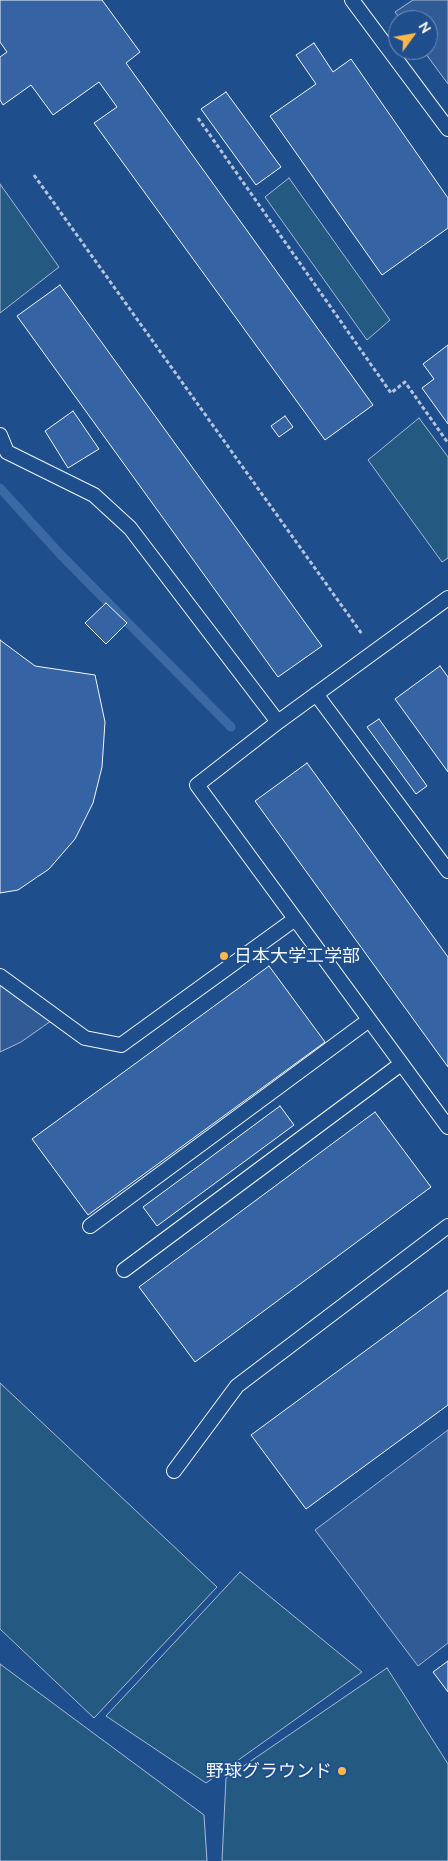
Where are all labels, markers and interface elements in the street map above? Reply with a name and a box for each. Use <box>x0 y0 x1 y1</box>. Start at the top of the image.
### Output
north arrow <box>388 10 438 60</box>
text: N <box>415 19 434 36</box>
place label: 日本大学工学部 <box>234 945 360 967</box>
marker: 日本大学工学部 <box>218 950 230 962</box>
place label: 野球グラウンド <box>206 1760 332 1782</box>
marker: 野球グラウンド <box>336 1765 348 1777</box>

